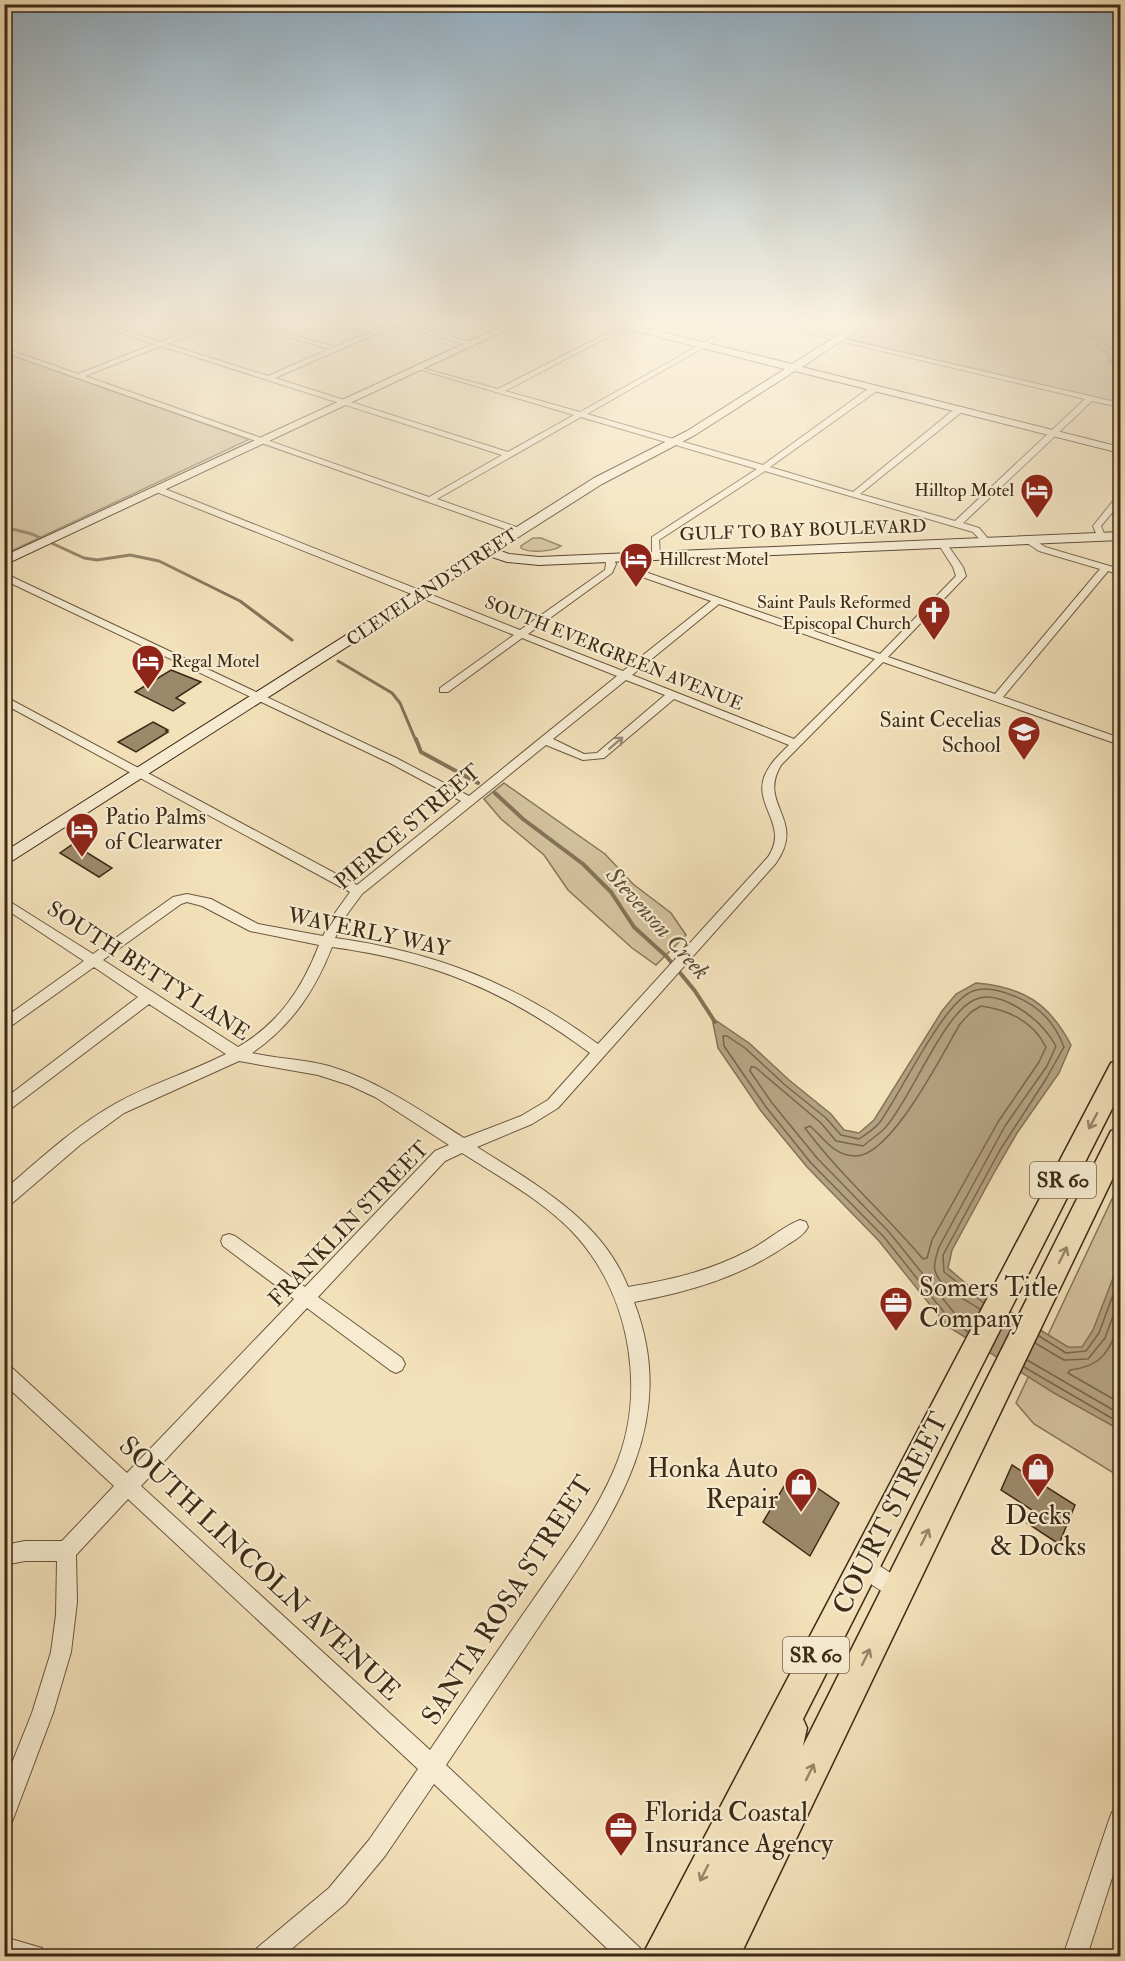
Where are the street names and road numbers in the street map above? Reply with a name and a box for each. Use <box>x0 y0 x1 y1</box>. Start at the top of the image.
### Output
street label: GULF TO BAY BOULEVARD <box>679 515 927 546</box>
street label: CLEVELAND STREET <box>342 523 523 651</box>
street label: SOUTH EVERGREEN AVENUE <box>481 591 746 716</box>
street label: PIERCE STREET <box>329 757 487 896</box>
street label: SOUTH BETTY LANE <box>42 895 255 1047</box>
street label: WAVERLY WAY <box>284 901 453 963</box>
street label: FRANKLIN STREET <box>262 1134 436 1313</box>
road number: SR 60 <box>1030 1162 1096 1198</box>
street label: COURT STREET <box>825 1407 956 1620</box>
street label: SOUTH LINCOLN AVENUE <box>112 1429 407 1708</box>
street label: SANTA ROSA STREET <box>414 1469 600 1731</box>
road number: SR 60 <box>783 1637 849 1673</box>

